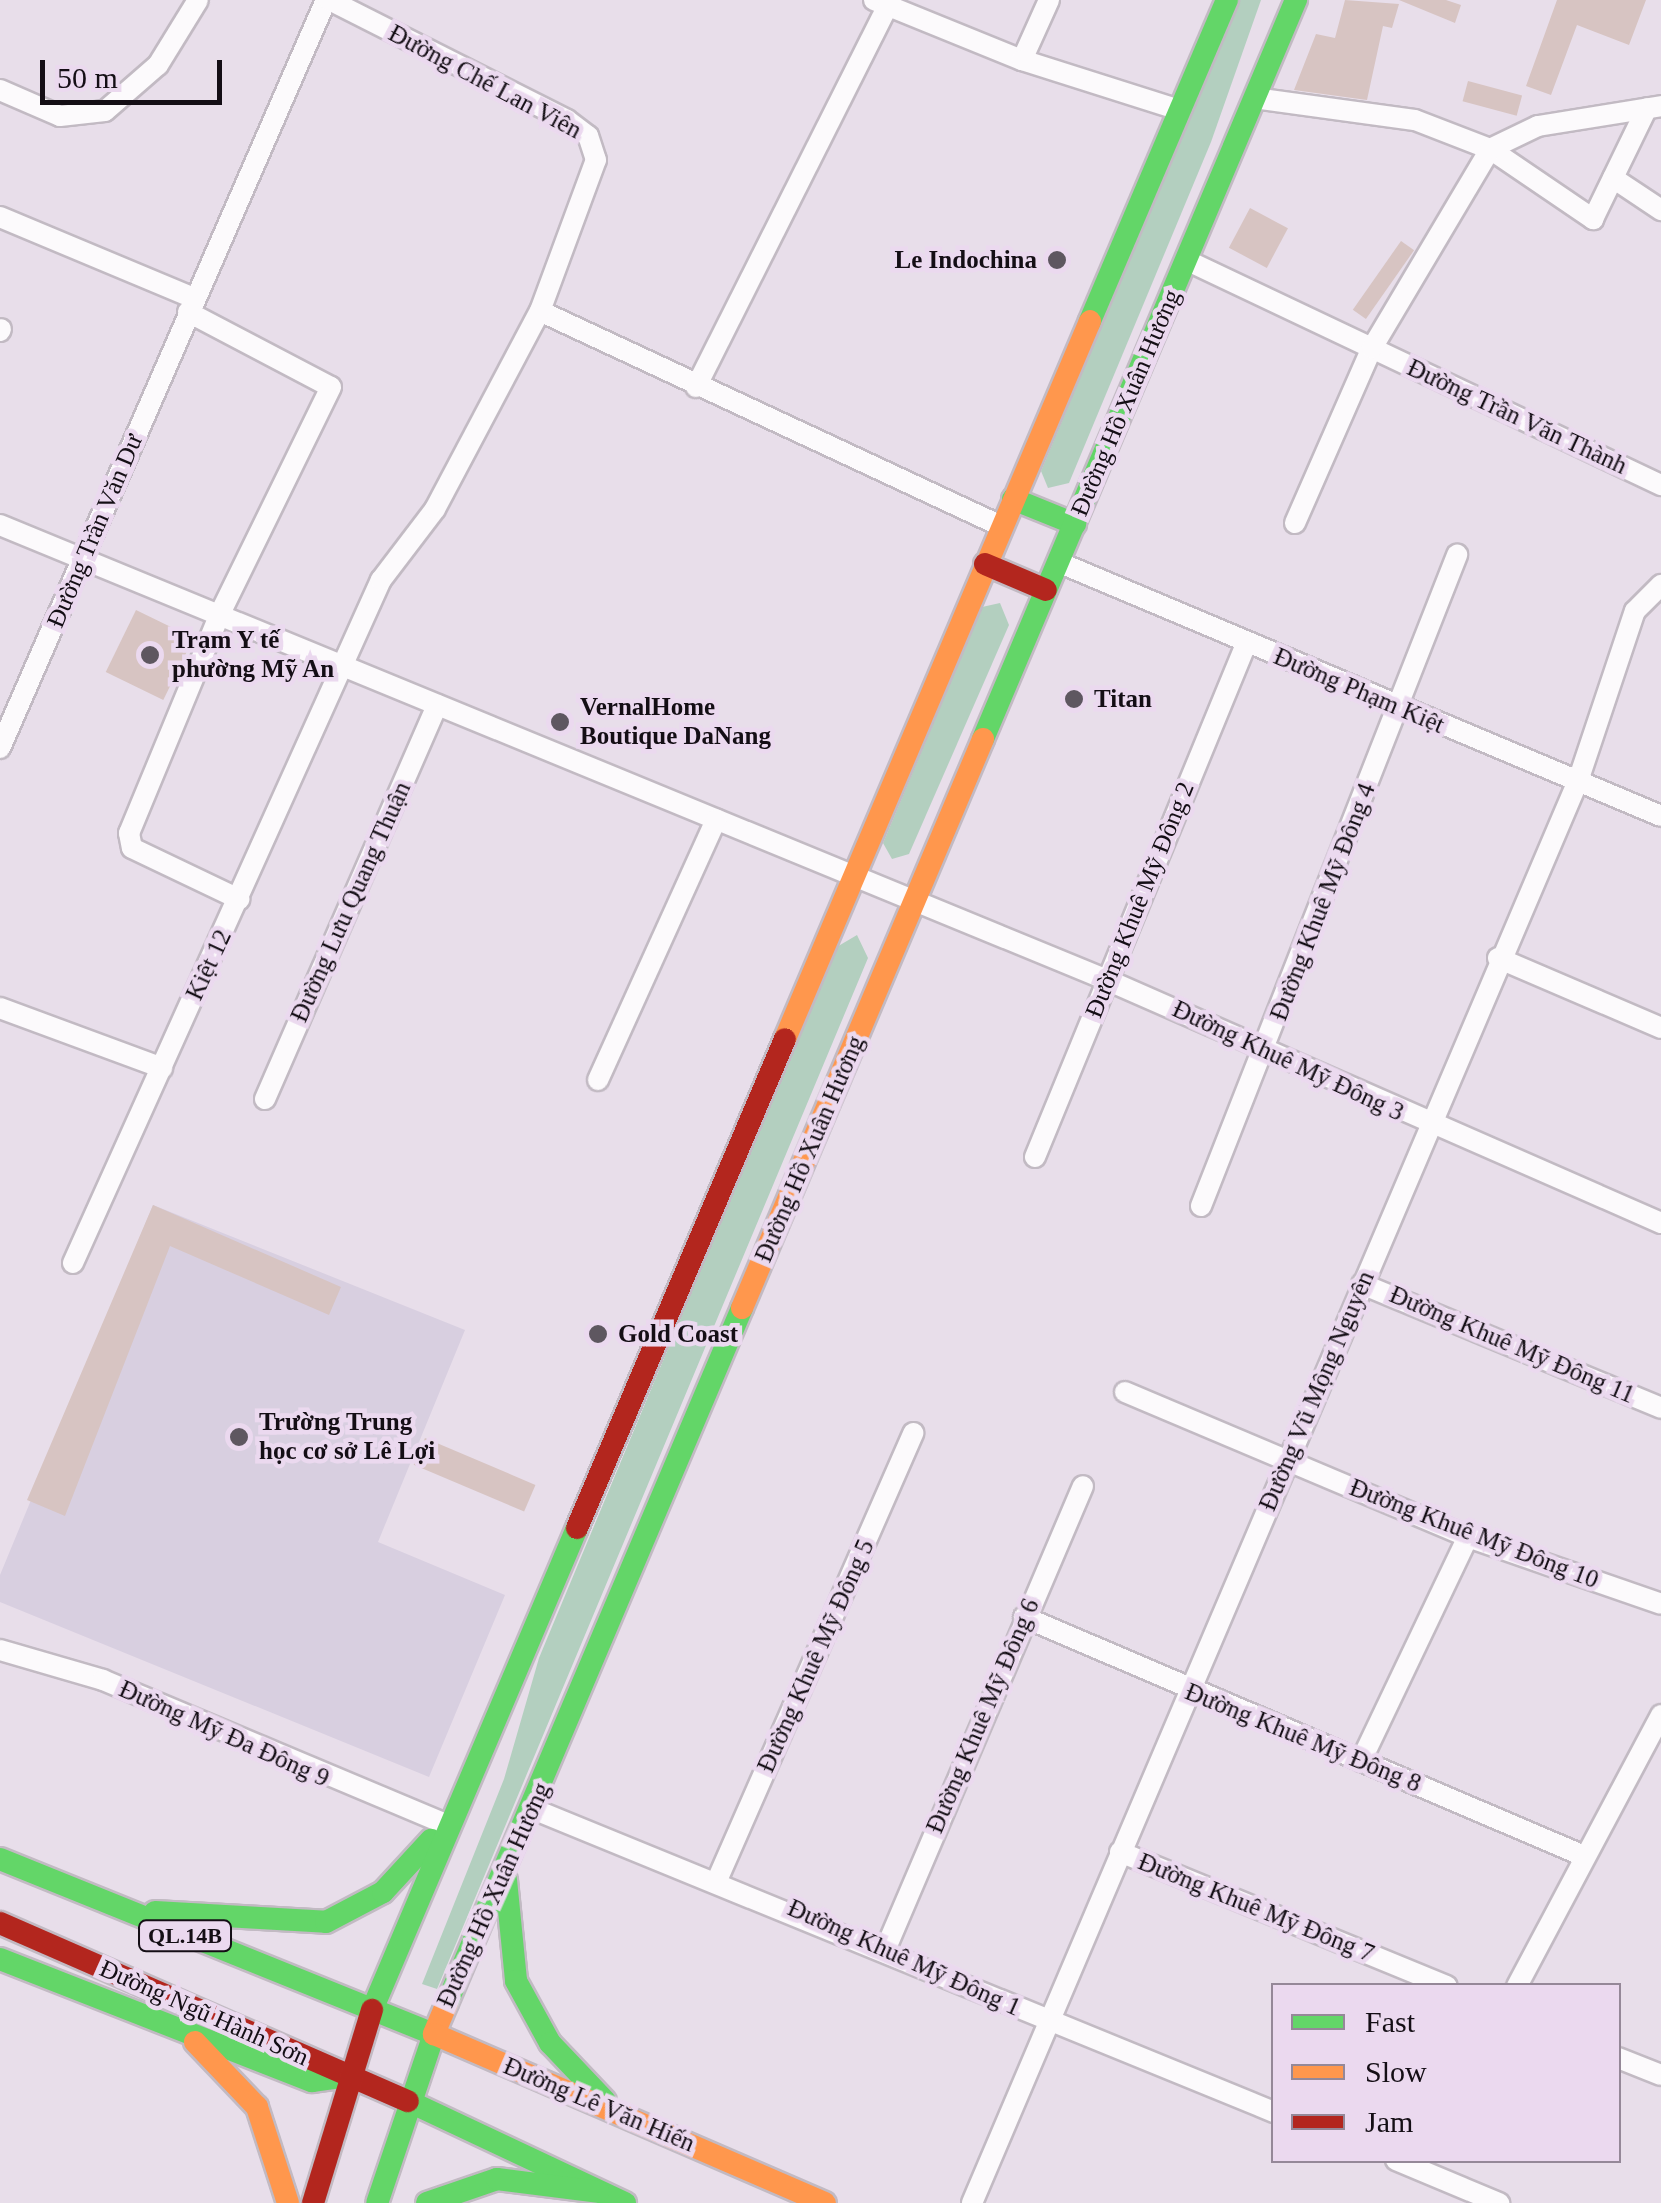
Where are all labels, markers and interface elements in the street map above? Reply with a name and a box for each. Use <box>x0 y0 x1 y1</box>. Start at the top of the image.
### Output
street label: Đường Chế Lan Viên <box>383 18 587 146</box>
scale bar <box>45 40 228 102</box>
text: 50 m <box>57 61 118 94</box>
place label: Le Indochina <box>895 245 1037 275</box>
marker: Le Indochina <box>1046 249 1068 271</box>
street label: Đường Hồ Xuân Hương <box>1065 285 1187 521</box>
street label: Đường Trần Văn Thành <box>1402 353 1632 481</box>
street label: Đường Trần Văn Dư <box>41 429 149 633</box>
place label: Trạm Y tế phường Mỹ An <box>172 626 336 685</box>
marker: Trạm Y tế phường Mỹ An <box>137 642 163 668</box>
street label: Đường Phạm Kiệt <box>1269 642 1449 740</box>
place label: Titan <box>1094 684 1152 714</box>
marker: Titan <box>1063 688 1085 710</box>
place label: VernalHome Boutique DaNang <box>580 693 771 752</box>
marker: VernalHome Boutique DaNang <box>549 711 571 733</box>
street label: Đường Lưu Quang Thuận <box>284 777 418 1027</box>
street label: Đường Khuê Mỹ Đông 2 <box>1079 778 1201 1022</box>
street label: Đường Khuê Mỹ Đông 4 <box>1264 779 1382 1025</box>
street label: Kiệt 12 <box>180 925 238 1005</box>
street label: Đường Khuê Mỹ Đông 3 <box>1168 994 1408 1128</box>
street label: Đường Hồ Xuân Hương <box>749 1031 871 1267</box>
street label: Đường Vũ Mộng Nguyên <box>1253 1266 1381 1516</box>
street label: Đường Khuê Mỹ Đông 11 <box>1385 1280 1639 1410</box>
place label: Gold Coast <box>618 1319 738 1349</box>
marker: Gold Coast <box>587 1323 609 1345</box>
place label: Trường Trung học cơ sở Lê Lợi <box>259 1408 435 1467</box>
marker: Trường Trung học cơ sở Lê Lợi <box>228 1426 250 1448</box>
street label: Đường Khuê Mỹ Đông 10 <box>1345 1473 1603 1595</box>
street label: Đường Khuê Mỹ Đông 5 <box>751 1535 881 1777</box>
street label: Đường Khuê Mỹ Đông 6 <box>920 1594 1046 1838</box>
street label: Đường Mỹ Đa Đông 9 <box>114 1674 334 1794</box>
street label: Đường Khuê Mỹ Đông 8 <box>1181 1677 1425 1799</box>
street label: Đường Hồ Xuân Hương <box>431 1778 557 2012</box>
street label: Đường Khuê Mỹ Đông 7 <box>1134 1847 1378 1969</box>
street label: Đường Khuê Mỹ Đông 1 <box>783 1893 1025 2023</box>
road number: QL.14B <box>138 1919 232 1953</box>
street label: Đường Ngũ Hành Sơn <box>95 1953 313 2073</box>
legend <box>1271 1983 1621 2163</box>
text: Fast <box>1365 2005 1415 2038</box>
street label: Đường Lê Văn Hiến <box>499 2051 699 2159</box>
text: Slow <box>1365 2055 1427 2088</box>
text: Jam <box>1365 2105 1413 2138</box>

